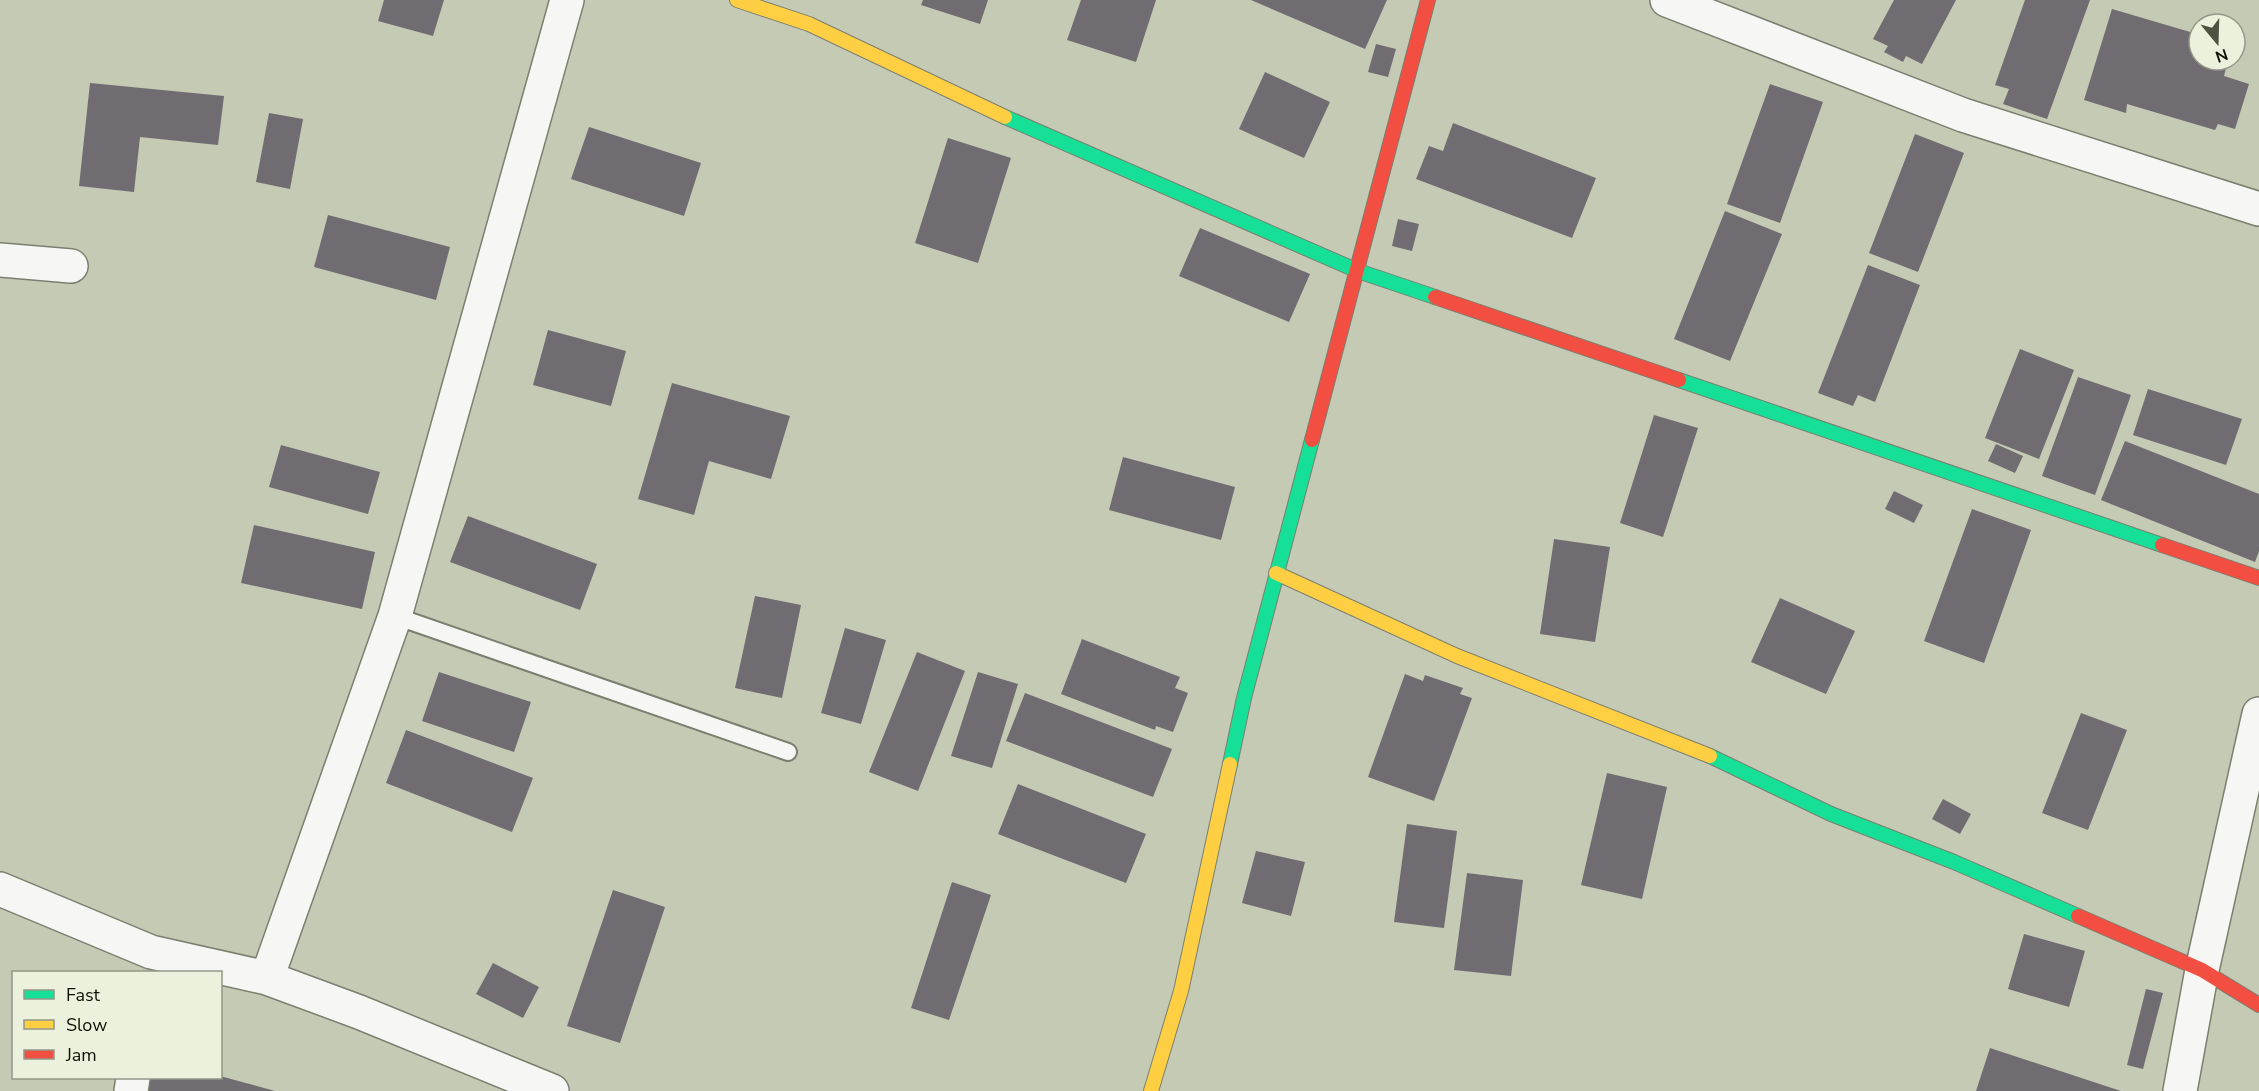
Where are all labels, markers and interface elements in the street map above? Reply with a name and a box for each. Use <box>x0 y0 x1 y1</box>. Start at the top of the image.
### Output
north arrow <box>2187 12 2247 72</box>
text: N <box>2212 43 2231 68</box>
legend <box>12 971 222 1079</box>
text: Fast <box>66 983 101 1007</box>
text: Slow <box>66 1013 107 1037</box>
text: Jam <box>65 1043 97 1067</box>

